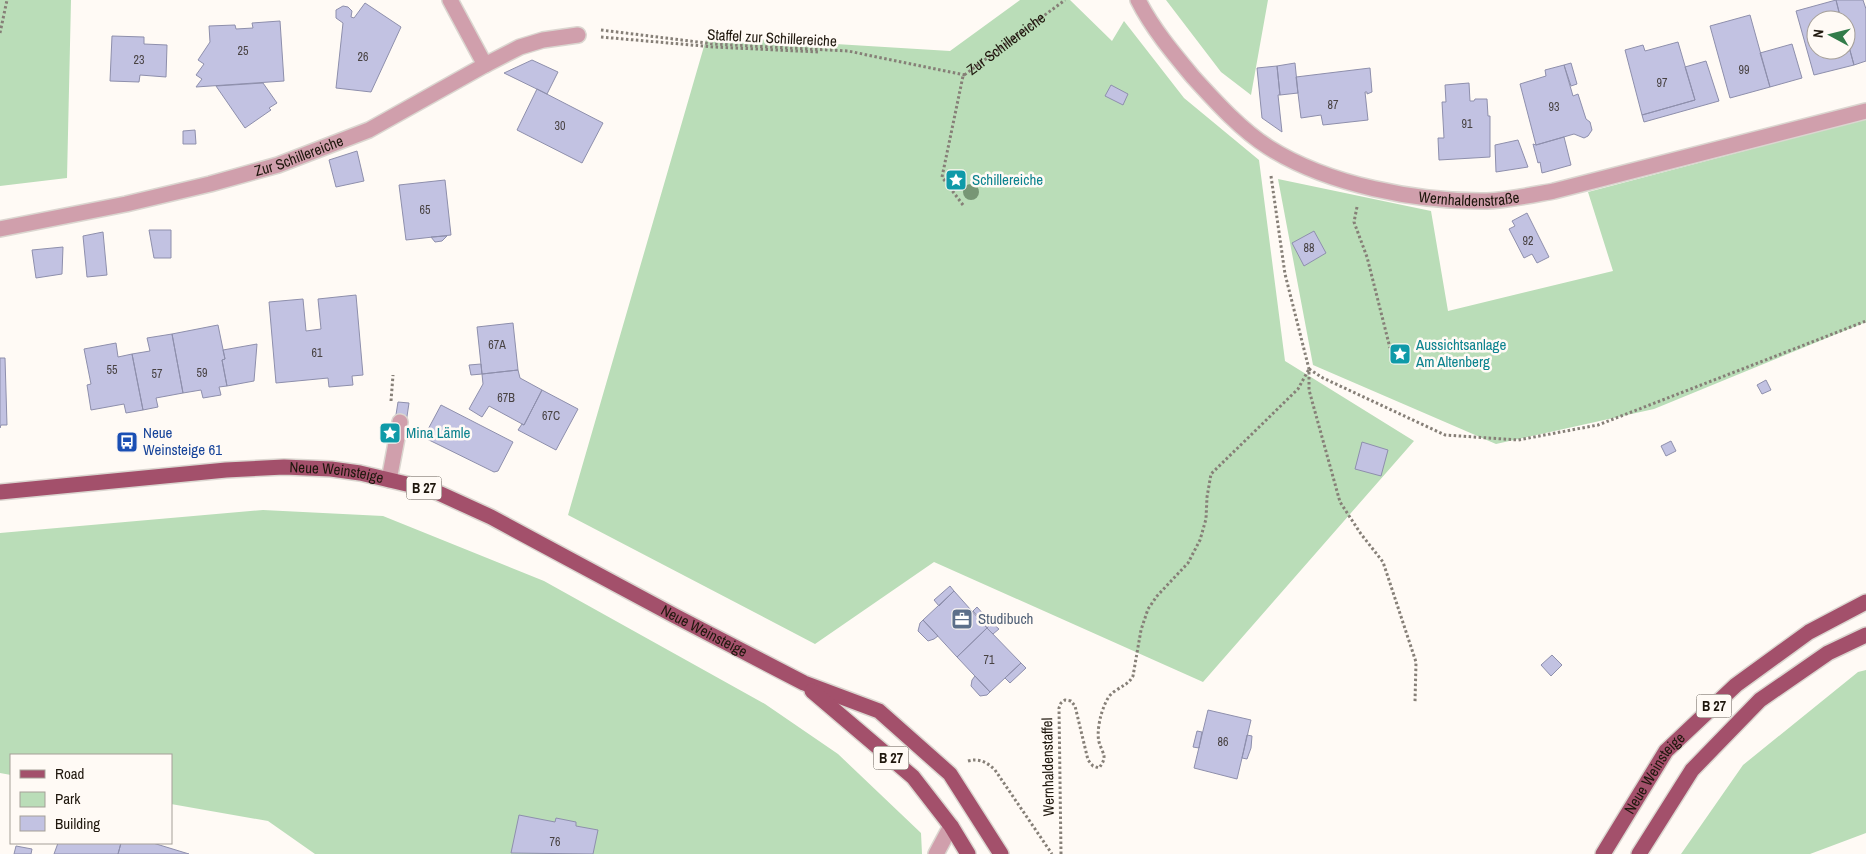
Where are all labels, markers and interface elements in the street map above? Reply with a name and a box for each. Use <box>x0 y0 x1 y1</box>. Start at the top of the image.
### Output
street label: Zur Schillereiche <box>962 7 1050 80</box>
north arrow <box>1806 10 1856 60</box>
street label: Staffel zur Schillereiche <box>707 24 837 51</box>
text: N <box>1809 28 1828 39</box>
house number: 25 <box>238 43 249 59</box>
house number: 26 <box>358 49 368 65</box>
house number: 23 <box>134 52 144 68</box>
house number: 99 <box>1739 62 1749 78</box>
house number: 97 <box>1657 75 1668 91</box>
house number: 87 <box>1328 97 1339 113</box>
house number: 93 <box>1549 99 1559 115</box>
house number: 91 <box>1462 116 1473 132</box>
house number: 30 <box>555 118 565 134</box>
street label: Zur Schillereiche <box>252 130 346 181</box>
place icon: Schillereiche <box>944 168 968 192</box>
place label: Schillereiche <box>972 169 1043 190</box>
street label: Wernhaldenstraße <box>1417 186 1521 211</box>
house number: 65 <box>420 202 431 218</box>
house number: 92 <box>1523 233 1533 249</box>
house number: 88 <box>1304 240 1314 256</box>
place label: Aussichtsanlage Am Altenberg <box>1415 334 1506 372</box>
house number: 67A <box>488 337 506 353</box>
place icon: Aussichtsanlage Am Altenberg <box>1388 342 1412 366</box>
house number: 61 <box>312 345 323 361</box>
house number: 55 <box>107 362 118 378</box>
house number: 59 <box>197 365 207 381</box>
house number: 57 <box>152 366 163 382</box>
house number: 67B <box>497 390 515 406</box>
house number: 67C <box>542 408 560 424</box>
place icon: Mina Lämle <box>378 421 402 445</box>
place label: Neue Weinsteige 61 <box>143 422 222 460</box>
place label: Mina Lämle <box>406 422 470 443</box>
bus stop icon: Neue Weinsteige 61 <box>115 430 139 454</box>
street label: Neue Weinsteige <box>289 456 386 488</box>
road number: B 27 <box>406 476 442 499</box>
street label: Neue Weinsteige <box>657 599 751 662</box>
office icon: Studibuch <box>950 607 974 631</box>
place label: Studibuch <box>978 608 1033 629</box>
house number: 71 <box>984 652 995 668</box>
road number: B 27 <box>1696 694 1732 718</box>
street label: Wernhaldenstaffel <box>1036 717 1059 817</box>
street label: Neue Weinsteige <box>1619 727 1689 818</box>
house number: 86 <box>1218 734 1228 750</box>
road number: B 27 <box>874 746 908 770</box>
legend <box>10 754 172 844</box>
text: Road <box>55 763 84 784</box>
text: Park <box>55 788 81 809</box>
text: Building <box>55 813 100 834</box>
house number: 76 <box>550 834 560 850</box>

